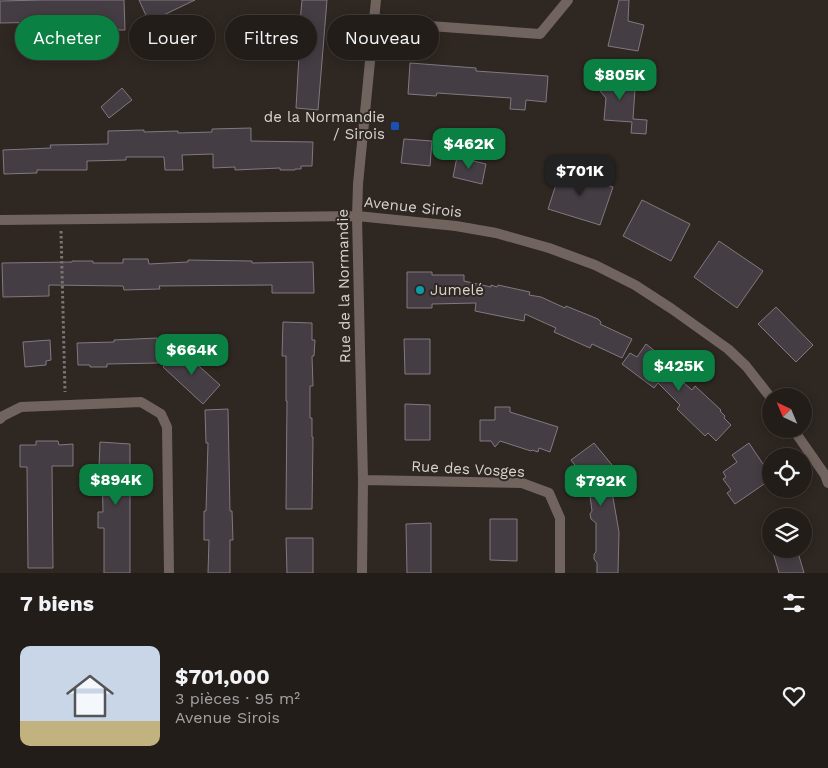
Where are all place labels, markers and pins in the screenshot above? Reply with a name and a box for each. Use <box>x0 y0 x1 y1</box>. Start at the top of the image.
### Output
pin: $805K <box>585 58 655 101</box>
place label: de la Normandie / Sirois <box>264 108 385 143</box>
marker: de la Normandie / Sirois <box>389 120 401 132</box>
pin: $462K <box>434 128 504 170</box>
pin: $701K <box>545 154 615 197</box>
place label: Jumelé <box>430 281 484 299</box>
marker: Jumelé <box>414 284 426 296</box>
pin: $664K <box>157 334 227 376</box>
pin: $425K <box>644 350 714 392</box>
pin: $894K <box>81 464 151 506</box>
pin: $792K <box>566 464 636 507</box>

